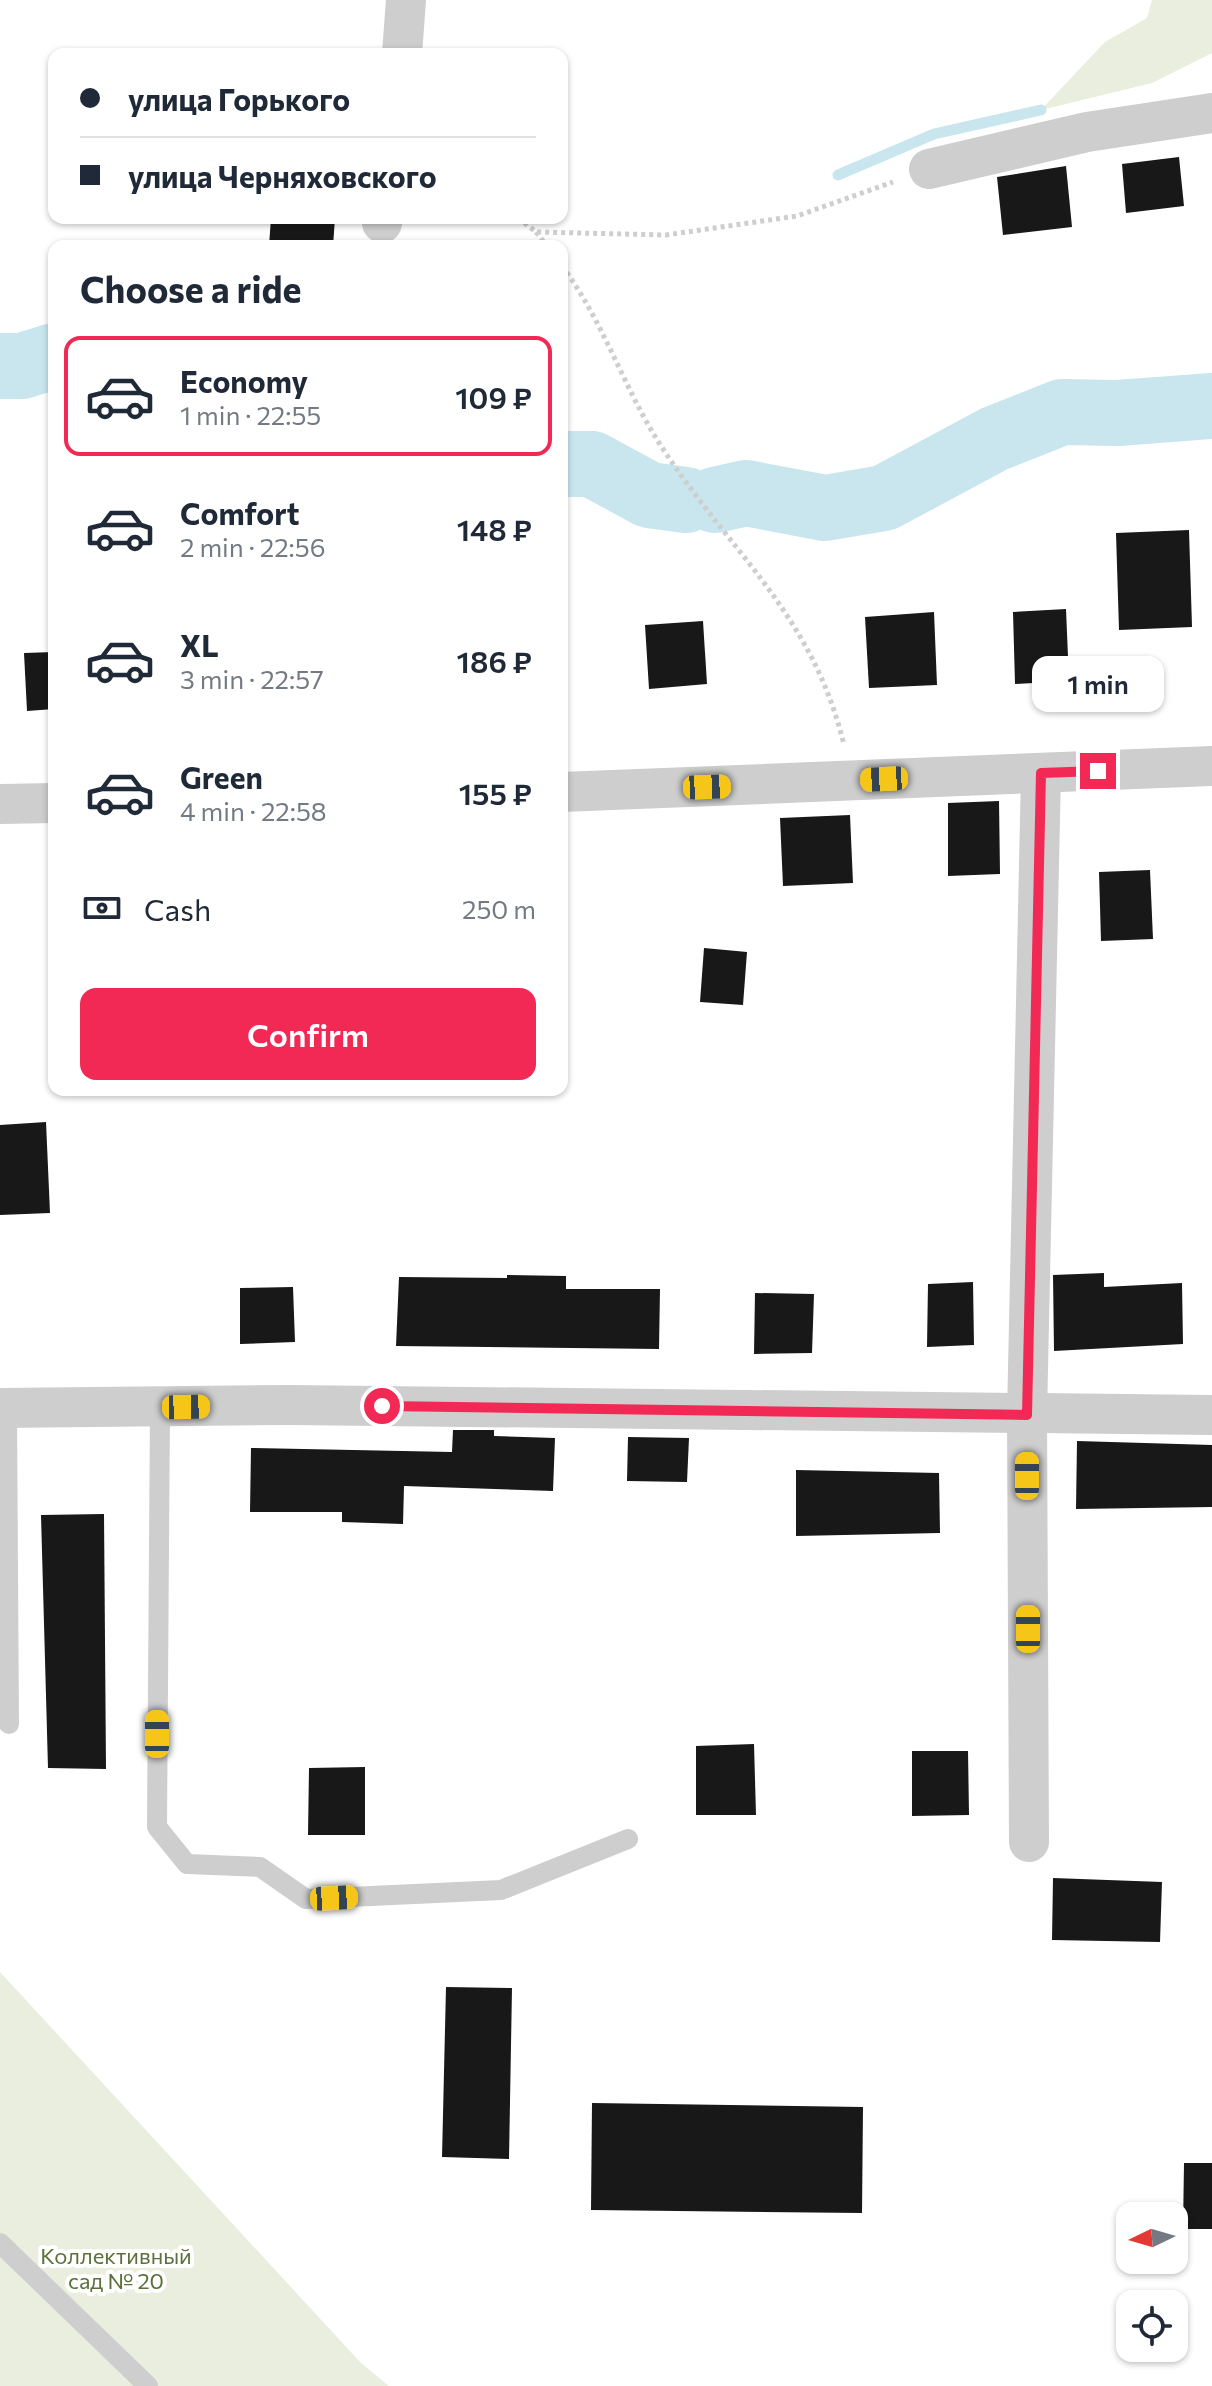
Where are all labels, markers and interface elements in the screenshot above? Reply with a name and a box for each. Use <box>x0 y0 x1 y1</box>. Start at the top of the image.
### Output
text: улица Горького <box>128 80 350 117</box>
text: улица Черняховского <box>128 157 437 194</box>
text: Choose a ride <box>80 266 301 310</box>
icon: car <box>84 360 156 432</box>
text: Economy <box>180 362 308 399</box>
text: 109 ₽ <box>455 378 532 415</box>
text: 1 min · 22:55 <box>180 399 321 430</box>
icon: car <box>84 492 156 564</box>
text: Comfort <box>180 494 299 531</box>
text: 148 ₽ <box>457 510 532 547</box>
text: 2 min · 22:56 <box>180 531 325 562</box>
icon: car <box>84 624 156 696</box>
text: XL <box>180 626 219 663</box>
text: 186 ₽ <box>457 642 532 679</box>
callout: 1 min <box>1032 655 1164 711</box>
text: 3 min · 22:57 <box>180 663 324 694</box>
text: 1 min <box>1067 668 1129 699</box>
route end <box>1080 753 1116 789</box>
icon: car <box>84 756 156 828</box>
text: Green <box>180 758 263 795</box>
car <box>859 766 909 792</box>
text: 155 ₽ <box>459 774 532 811</box>
car <box>683 774 731 800</box>
text: 4 min · 22:58 <box>180 795 327 826</box>
icon: cash <box>80 886 124 930</box>
text: Cash <box>144 890 211 927</box>
text: 250 m <box>462 893 536 924</box>
button: Confirm <box>80 988 536 1080</box>
route start <box>364 1388 400 1424</box>
car <box>162 1395 210 1419</box>
car <box>1015 1452 1039 1500</box>
car <box>1016 1605 1040 1653</box>
car <box>145 1710 169 1758</box>
car <box>309 1885 359 1911</box>
north arrow <box>1116 2202 1188 2274</box>
map controls <box>1116 2202 1188 2362</box>
park label: Коллективный сад № 20 <box>40 2242 192 2294</box>
button: locate <box>1116 2290 1188 2362</box>

